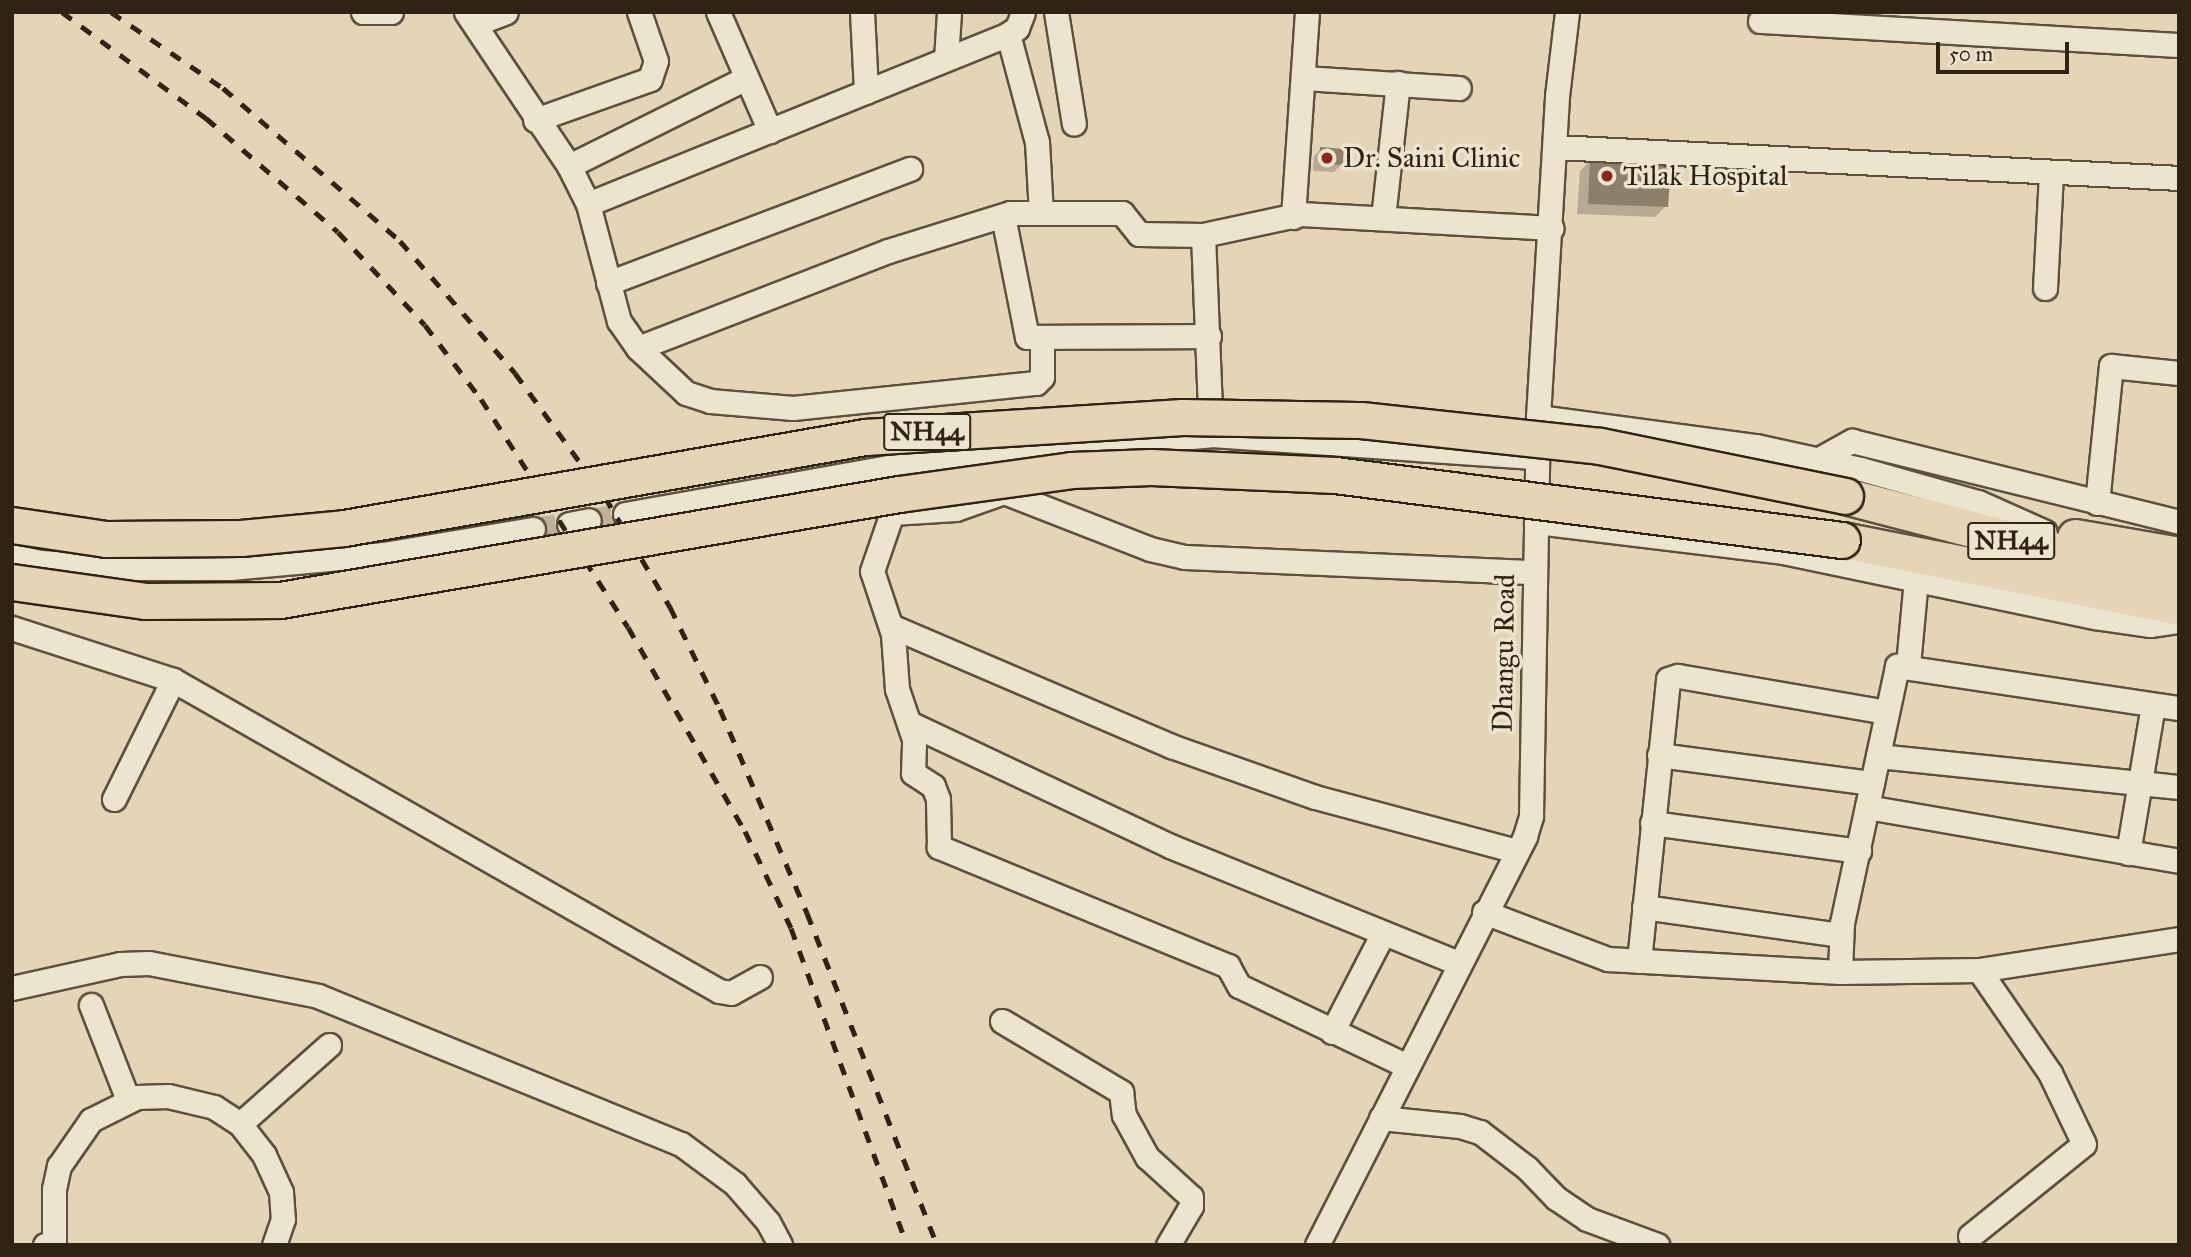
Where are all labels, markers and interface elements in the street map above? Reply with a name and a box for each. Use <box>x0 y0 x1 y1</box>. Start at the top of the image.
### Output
scale bar <box>1939 28 2072 72</box>
text: 50 m <box>1949 41 1993 67</box>
place label: Dr. Saini Clinic <box>1343 141 1520 175</box>
marker: Dr. Saini Clinic <box>1317 148 1337 168</box>
place label: Tilak Hospital <box>1623 159 1788 193</box>
marker: Tilak Hospital <box>1597 166 1617 186</box>
road number: NH44 <box>881 410 972 454</box>
road number: NH44 <box>1966 519 2056 564</box>
street label: Dhangu Road <box>1486 573 1522 733</box>

